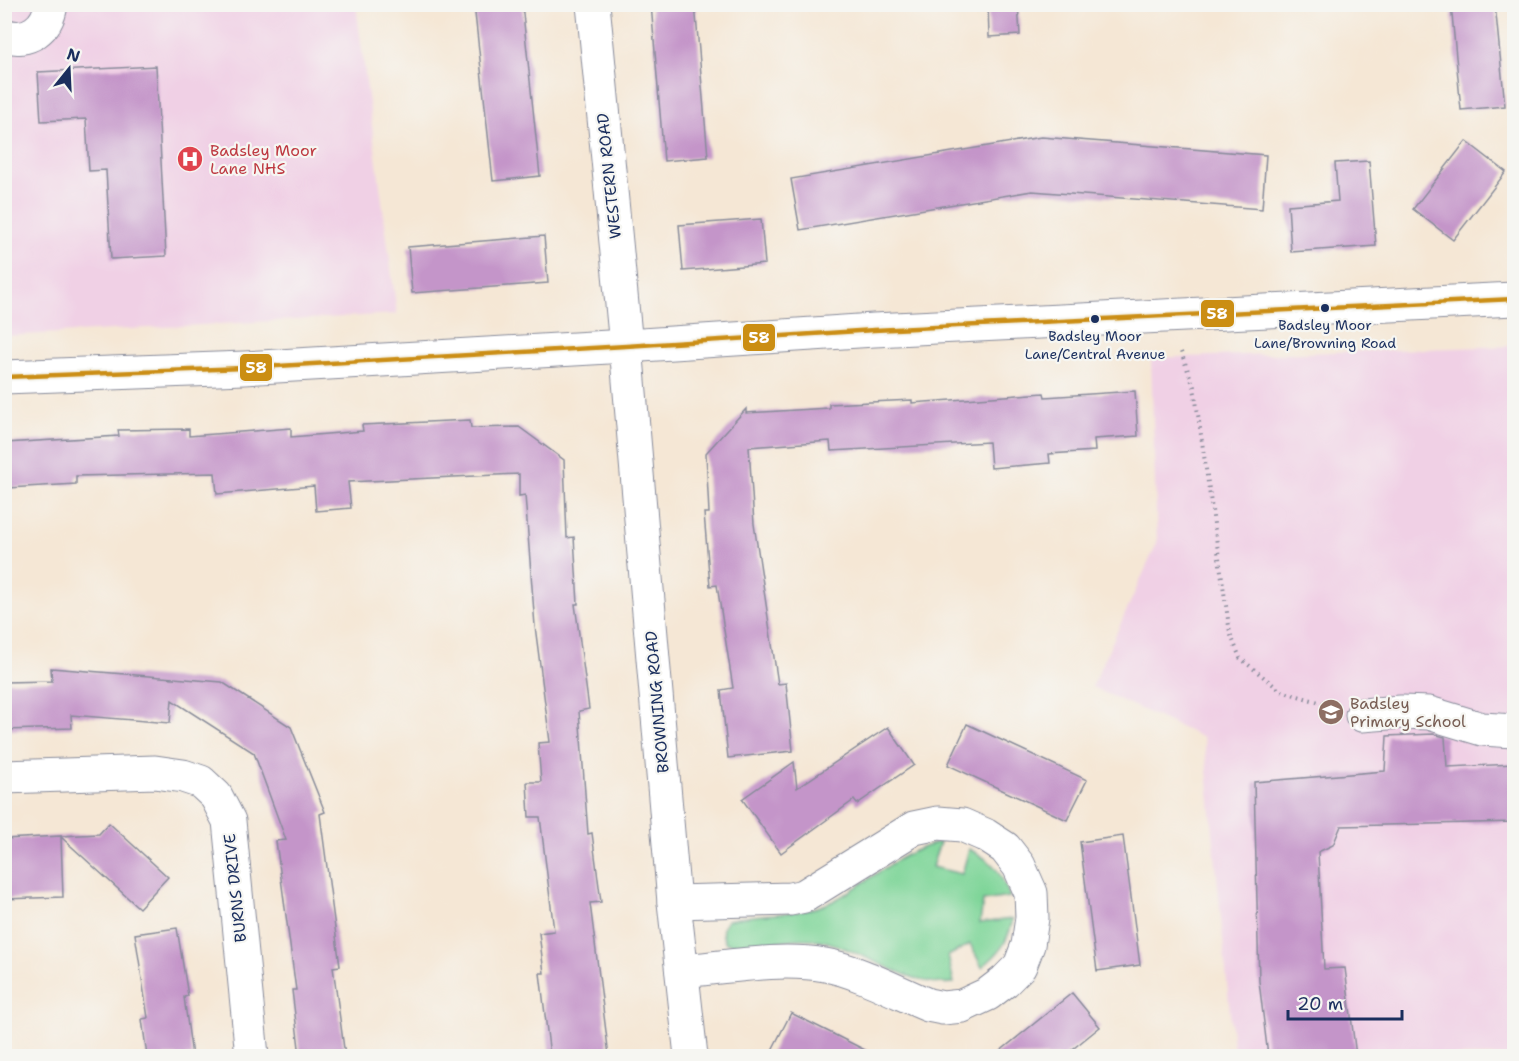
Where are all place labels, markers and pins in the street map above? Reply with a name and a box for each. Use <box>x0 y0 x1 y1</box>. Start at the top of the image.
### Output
place label: Badsley Moor Lane NHS <box>210 140 317 179</box>
hospital icon: Badsley Moor Lane NHS <box>175 144 205 174</box>
marker: Badsley Moor Lane/Browning Road <box>1319 302 1331 314</box>
marker: Badsley Moor Lane/Central Avenue <box>1089 313 1101 325</box>
place label: Badsley Moor Lane/Browning Road <box>1254 316 1396 352</box>
place label: Badsley Moor Lane/Central Avenue <box>1025 327 1165 363</box>
place label: Badsley Primary School <box>1350 693 1466 732</box>
school or university icon: Badsley Primary School <box>1316 697 1346 727</box>

